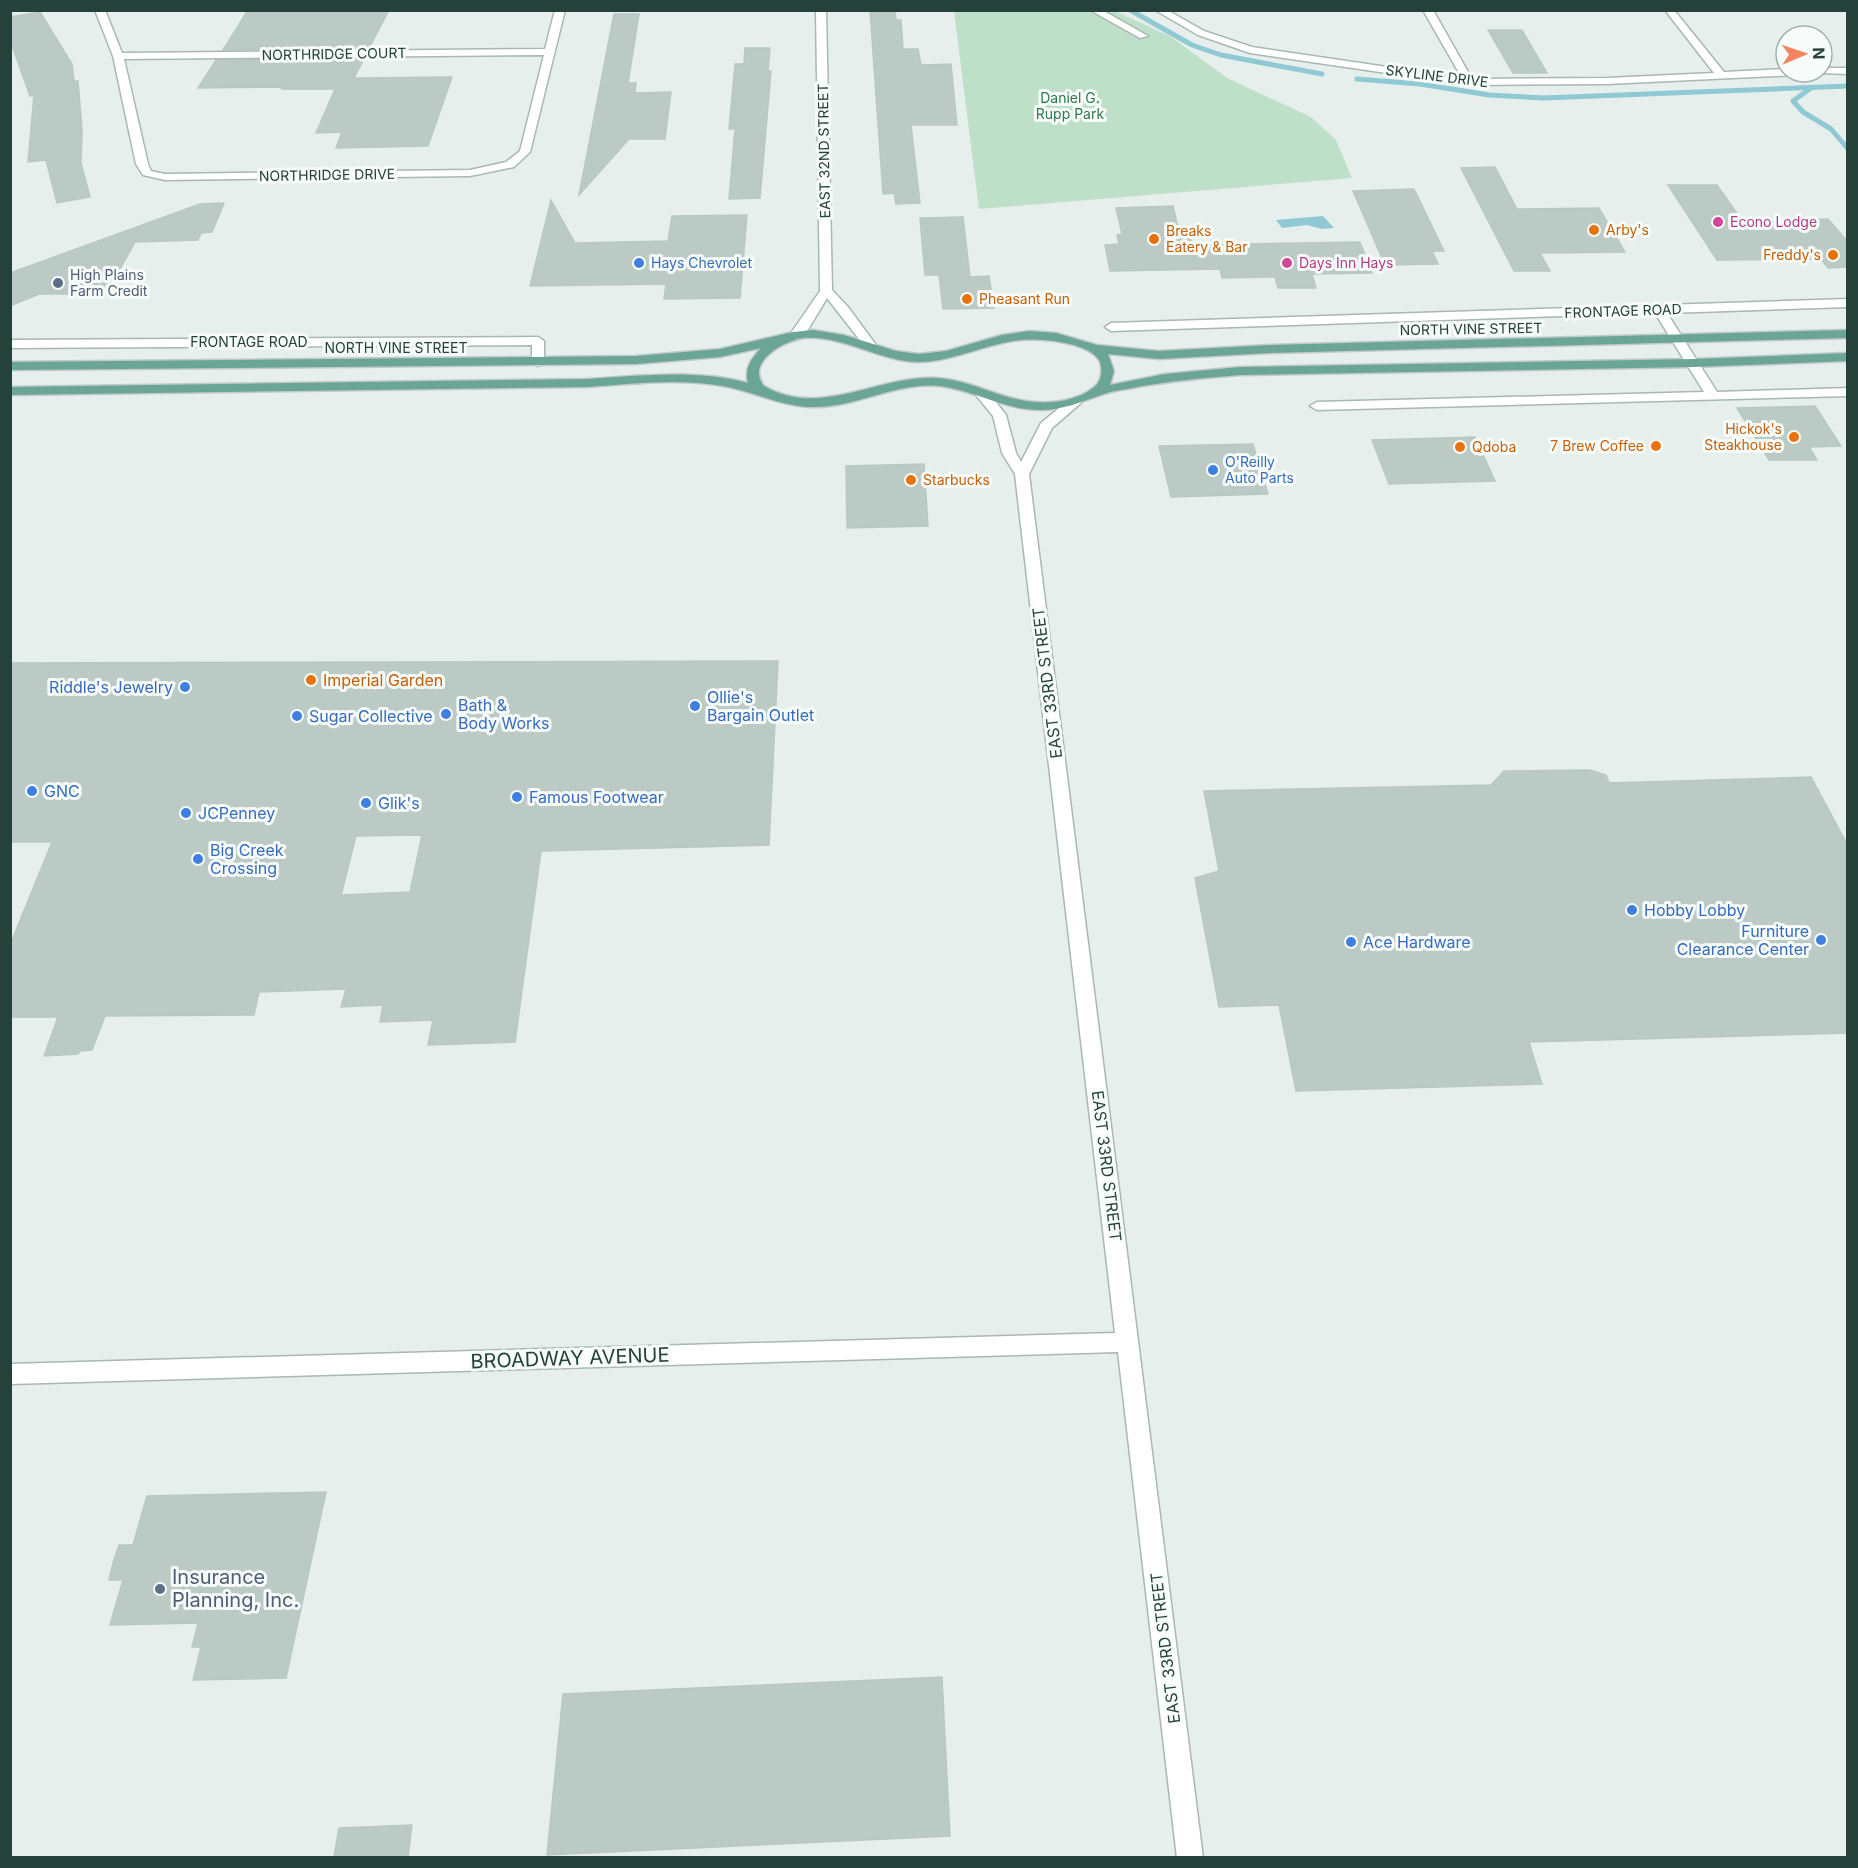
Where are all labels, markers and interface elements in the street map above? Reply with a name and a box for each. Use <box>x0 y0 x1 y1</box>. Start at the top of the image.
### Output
north arrow <box>1774 24 1834 84</box>
street label: NORTHRIDGE COURT <box>261 44 407 63</box>
text: N <box>1809 47 1829 60</box>
street label: SKYLINE DRIVE <box>1385 61 1489 90</box>
street label: EAST 32ND STREET <box>814 84 833 218</box>
park label: Daniel G. Rupp Park <box>1036 89 1104 122</box>
street label: NORTHRIDGE DRIVE <box>259 165 395 184</box>
place label: Econo Lodge <box>1730 213 1817 230</box>
marker: Econo Lodge <box>1711 215 1725 229</box>
place label: Arby's <box>1606 221 1649 238</box>
place label: Breaks Eatery & Bar <box>1166 222 1247 255</box>
marker: Arby's <box>1587 223 1601 237</box>
marker: Breaks Eatery & Bar <box>1147 232 1161 246</box>
place label: Freddy's <box>1763 246 1821 263</box>
marker: Freddy's <box>1826 248 1840 262</box>
place label: Hays Chevrolet <box>651 254 753 271</box>
place label: Days Inn Hays <box>1299 254 1394 271</box>
marker: Hays Chevrolet <box>632 256 646 270</box>
marker: Days Inn Hays <box>1280 256 1294 270</box>
place label: High Plains Farm Credit <box>70 266 148 299</box>
marker: High Plains Farm Credit <box>51 276 65 290</box>
place label: Pheasant Run <box>979 290 1070 307</box>
marker: Pheasant Run <box>960 292 974 306</box>
street label: FRONTAGE ROAD <box>1564 300 1682 321</box>
street label: NORTH VINE STREET <box>1399 319 1543 338</box>
street label: FRONTAGE ROAD <box>190 333 308 350</box>
street label: NORTH VINE STREET <box>325 339 467 356</box>
place label: Hickok's Steakhouse <box>1704 420 1782 453</box>
marker: Hickok's Steakhouse <box>1787 430 1801 444</box>
place label: 7 Brew Coffee <box>1550 437 1644 454</box>
place label: Qdoba <box>1472 438 1516 455</box>
marker: 7 Brew Coffee <box>1649 439 1663 453</box>
marker: Qdoba <box>1453 440 1467 454</box>
place label: O'Reilly Auto Parts <box>1225 453 1294 486</box>
marker: O'Reilly Auto Parts <box>1206 463 1220 477</box>
place label: Starbucks <box>923 471 990 488</box>
marker: Starbucks <box>904 473 918 487</box>
street label: EAST 33RD STREET <box>1028 606 1066 760</box>
place label: Imperial Garden <box>323 670 443 690</box>
marker: Imperial Garden <box>304 673 318 687</box>
place label: Riddle's Jewelry <box>49 677 173 697</box>
marker: Riddle's Jewelry <box>178 680 192 694</box>
place label: Ollie's Bargain Outlet <box>707 687 814 725</box>
place label: Bath & Body Works <box>458 695 549 733</box>
marker: Ollie's Bargain Outlet <box>688 699 702 713</box>
place label: Sugar Collective <box>309 706 433 726</box>
marker: Bath & Body Works <box>439 707 453 721</box>
marker: Sugar Collective <box>290 709 304 723</box>
place label: GNC <box>44 781 80 801</box>
marker: GNC <box>25 784 39 798</box>
place label: Famous Footwear <box>529 787 664 807</box>
marker: Famous Footwear <box>510 790 524 804</box>
place label: Glik's <box>378 793 420 813</box>
marker: Glik's <box>359 796 373 810</box>
place label: JCPenney <box>198 803 275 823</box>
marker: JCPenney <box>179 806 193 820</box>
place label: Big Creek Crossing <box>210 840 284 878</box>
marker: Big Creek Crossing <box>191 852 205 866</box>
place label: Hobby Lobby <box>1644 900 1745 920</box>
marker: Hobby Lobby <box>1625 903 1639 917</box>
place label: Furniture Clearance Center <box>1677 921 1809 959</box>
place label: Ace Hardware <box>1363 932 1471 952</box>
marker: Furniture Clearance Center <box>1814 933 1828 947</box>
marker: Ace Hardware <box>1344 935 1358 949</box>
street label: EAST 33RD STREET <box>1088 1089 1126 1243</box>
street label: BROADWAY AVENUE <box>470 1343 670 1373</box>
place label: Insurance Planning, Inc. <box>172 1565 299 1612</box>
street label: EAST 33RD STREET <box>1146 1571 1184 1725</box>
marker: Insurance Planning, Inc. <box>153 1582 167 1596</box>

